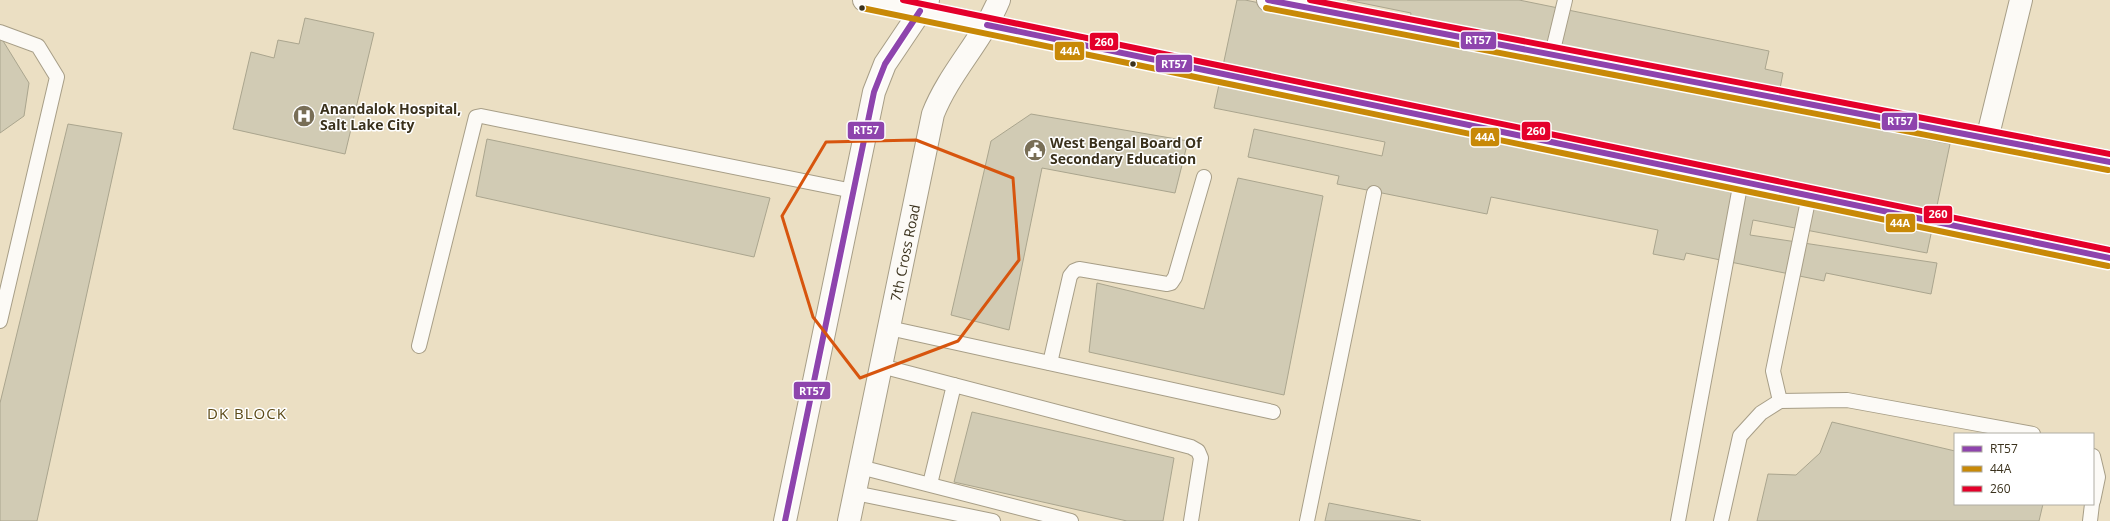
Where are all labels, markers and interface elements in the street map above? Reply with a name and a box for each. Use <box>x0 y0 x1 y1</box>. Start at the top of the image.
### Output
unlabelled marker <box>857 3 867 13</box>
line badge: RT57 <box>1460 31 1497 50</box>
line badge: 260 <box>1089 32 1119 51</box>
text: RT57 <box>1465 32 1491 47</box>
text: 260 <box>1095 34 1113 49</box>
line badge: 44A <box>1054 41 1085 61</box>
text: 44A <box>1060 43 1080 58</box>
line badge: RT57 <box>1155 54 1193 73</box>
text: RT57 <box>1161 56 1187 71</box>
unlabelled marker <box>1128 59 1138 69</box>
place label: Anandalok Hospital, Salt Lake City <box>320 99 461 134</box>
hospital icon: Anandalok Hospital, Salt Lake City <box>291 103 317 129</box>
line badge: RT57 <box>1881 112 1918 131</box>
text: RT57 <box>1887 113 1913 128</box>
line badge: RT57 <box>847 121 885 140</box>
line badge: 260 <box>1521 121 1551 141</box>
text: RT57 <box>853 122 879 137</box>
text: 260 <box>1527 123 1545 138</box>
line badge: 44A <box>1470 127 1500 147</box>
text: 44A <box>1475 129 1495 144</box>
place label: West Bengal Board Of Secondary Education <box>1050 133 1203 168</box>
public building icon: West Bengal Board Of Secondary Education <box>1022 137 1048 163</box>
street label: 7th Cross Road <box>885 202 924 303</box>
line badge: 260 <box>1923 205 1953 224</box>
text: 260 <box>1929 206 1947 221</box>
line badge: 44A <box>1885 213 1916 233</box>
text: 44A <box>1890 215 1910 230</box>
line badge: RT57 <box>793 381 831 400</box>
text: RT57 <box>799 383 825 398</box>
district label: DK BLOCK <box>207 403 287 423</box>
legend <box>1954 433 2094 505</box>
text: RT57 <box>1990 440 2018 457</box>
text: 44A <box>1990 460 2012 477</box>
text: 260 <box>1990 480 2011 497</box>

